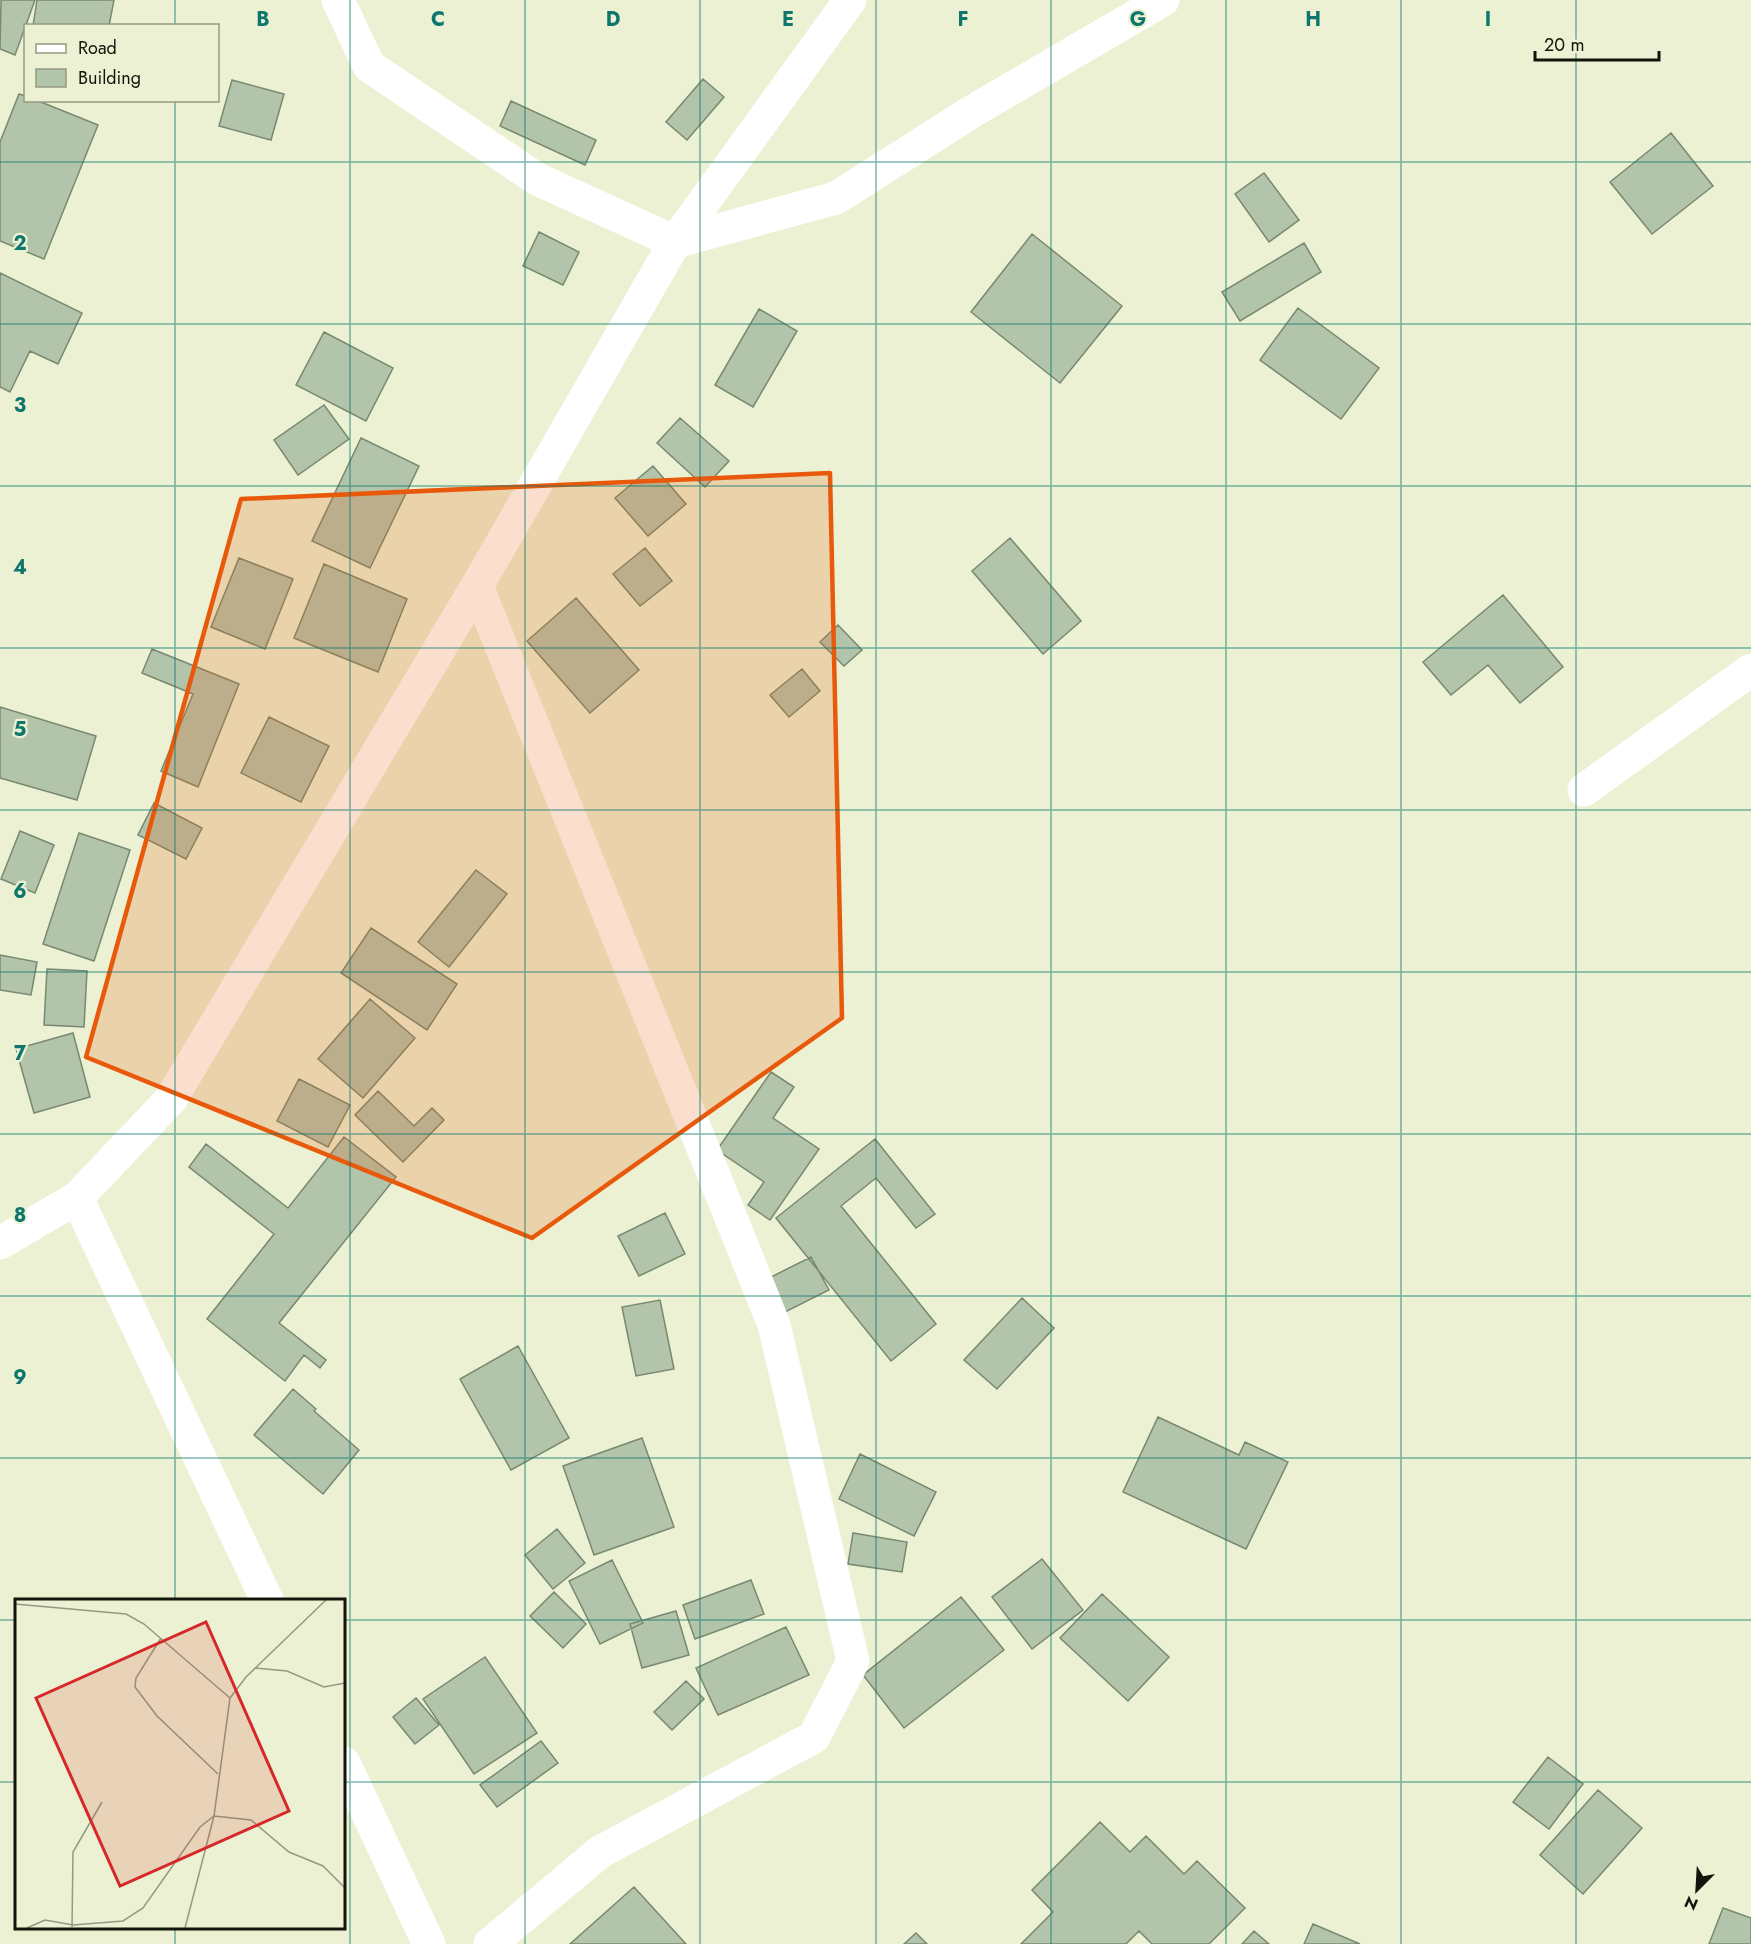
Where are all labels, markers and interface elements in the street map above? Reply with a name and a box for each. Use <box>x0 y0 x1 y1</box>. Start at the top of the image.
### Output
text: B <box>256 5 270 34</box>
text: C <box>431 5 445 34</box>
text: D <box>606 5 620 34</box>
text: E <box>782 5 794 34</box>
text: F <box>957 5 969 34</box>
text: G <box>1130 5 1146 34</box>
text: H <box>1305 5 1321 34</box>
text: I <box>1485 5 1491 34</box>
legend <box>24 24 219 102</box>
scale bar <box>1535 24 1660 62</box>
text: 20 m <box>1544 32 1584 58</box>
text: Road <box>78 35 117 61</box>
text: Building <box>78 65 141 91</box>
text: 2 <box>13 229 27 258</box>
text: 3 <box>14 391 26 420</box>
text: 4 <box>13 553 27 582</box>
text: 5 <box>14 715 27 744</box>
text: 6 <box>13 877 27 906</box>
text: 7 <box>14 1039 27 1068</box>
text: 8 <box>14 1201 26 1230</box>
text: 9 <box>13 1363 27 1392</box>
inset map <box>15 1599 345 1929</box>
north arrow <box>1667 1860 1727 1920</box>
text: N <box>1681 1890 1702 1916</box>

